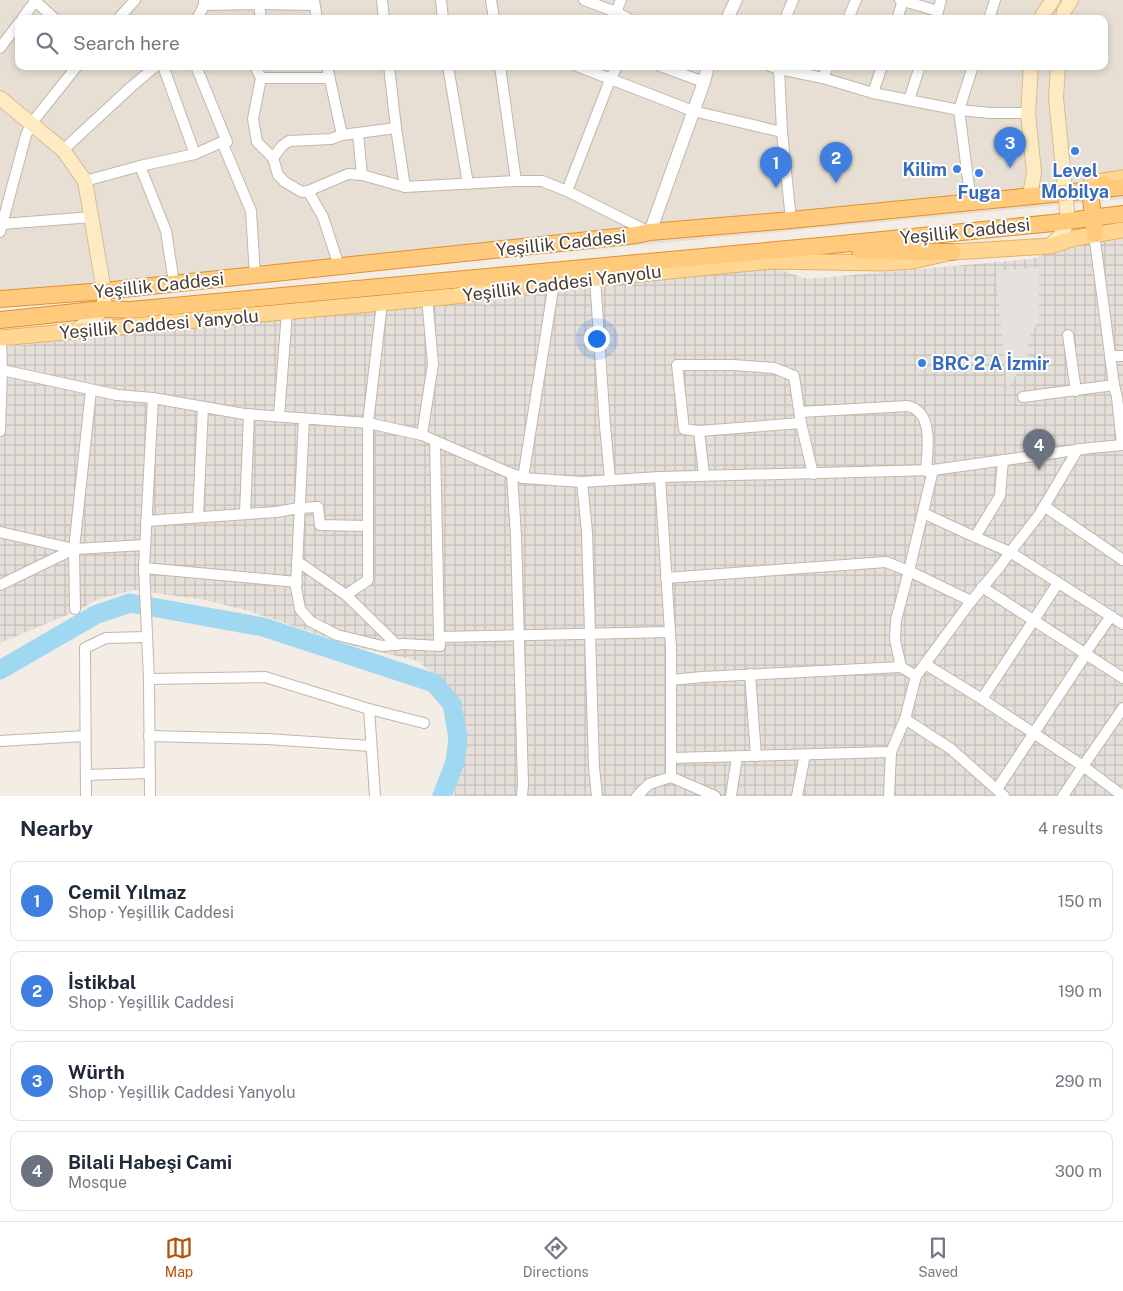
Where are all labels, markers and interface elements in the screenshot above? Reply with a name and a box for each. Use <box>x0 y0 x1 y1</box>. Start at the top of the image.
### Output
search box <box>15 15 1108 70</box>
icon: search <box>33 29 61 57</box>
text: Search here <box>73 32 180 54</box>
pin: 3 <box>994 127 1026 168</box>
pin: 2 <box>820 142 852 183</box>
marker: Level Mobilya <box>1069 145 1081 157</box>
pin: 1 <box>760 147 792 188</box>
place label: Kilim <box>902 159 947 180</box>
place label: Level Mobilya <box>1041 160 1109 202</box>
marker: Kilim <box>951 163 963 175</box>
marker: Fuga <box>973 167 985 179</box>
place label: Fuga <box>958 182 1000 203</box>
street label: Yeşillik Caddesi <box>899 214 1031 248</box>
street label: Yeşillik Caddesi <box>495 226 627 260</box>
street label: Yeşillik Caddesi Yanyolu <box>461 260 663 306</box>
street label: Yeşillik Caddesi <box>93 268 225 302</box>
street label: Yeşillik Caddesi Yanyolu <box>58 305 260 343</box>
your location <box>584 326 610 352</box>
place label: BRC 2 A İzmir <box>932 352 1050 374</box>
marker: BRC 2 A İzmir <box>916 357 928 369</box>
pin: 4 <box>1023 429 1055 470</box>
text: Nearby <box>20 816 93 841</box>
text: 4 results <box>1038 819 1103 838</box>
text: Cemil Yılmaz <box>68 881 186 903</box>
text: 1 <box>34 892 40 911</box>
text: 150 m <box>1058 892 1102 911</box>
text: Shop · Yeşillik Caddesi <box>68 903 234 922</box>
text: İstikbal <box>68 971 136 993</box>
text: 2 <box>32 982 42 1001</box>
text: 190 m <box>1058 982 1102 1001</box>
text: Shop · Yeşillik Caddesi <box>68 993 234 1012</box>
text: Würth <box>68 1061 125 1083</box>
text: 3 <box>32 1072 42 1091</box>
text: 290 m <box>1055 1072 1102 1091</box>
text: Shop · Yeşillik Caddesi Yanyolu <box>68 1083 296 1102</box>
text: Bilali Habeşi Cami <box>68 1151 232 1173</box>
text: 4 <box>32 1162 42 1181</box>
text: 300 m <box>1055 1162 1102 1181</box>
text: Mosque <box>68 1173 127 1192</box>
tab: Map <box>165 1234 193 1280</box>
tab: Directions <box>523 1234 589 1280</box>
tab: Saved <box>918 1234 958 1280</box>

